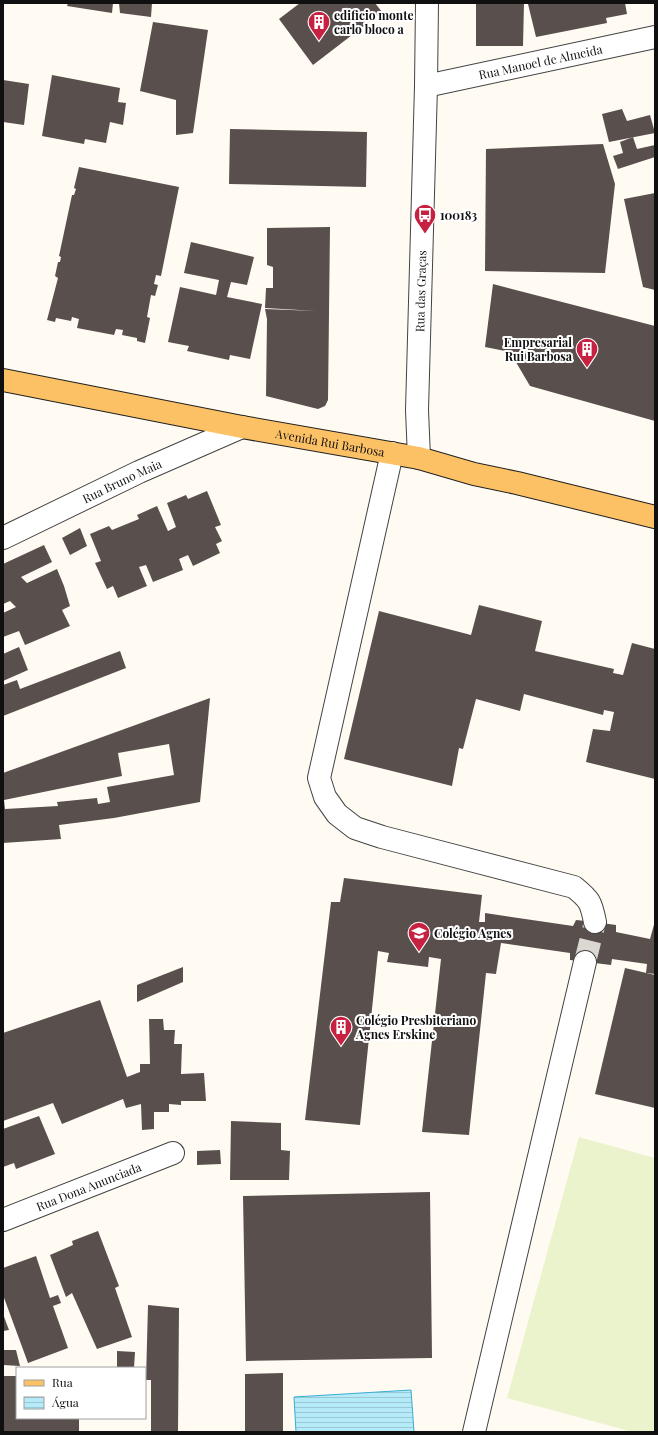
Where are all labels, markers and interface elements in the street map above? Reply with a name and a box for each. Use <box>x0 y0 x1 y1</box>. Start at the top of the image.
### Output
place label: edificio monte carlo bloco a <box>334 7 413 37</box>
building icon: edificio monte carlo bloco a <box>306 9 332 42</box>
street label: Rua Manoel de Almeida <box>477 40 604 83</box>
bus stop icon: 100183 <box>412 202 438 235</box>
place label: 100183 <box>440 207 477 223</box>
street label: Rua das Graças <box>411 250 429 332</box>
place label: Empresarial Rui Barbosa <box>504 334 573 364</box>
building icon: Empresarial Rui Barbosa <box>574 336 600 369</box>
street label: Avenida Rui Barbosa <box>273 425 386 460</box>
street label: Rua Bruno Maia <box>80 455 164 506</box>
school or university icon: Colégio Agnes <box>406 920 432 953</box>
place label: Colégio Agnes <box>434 925 512 941</box>
place label: Colégio Presbiteriano Agnes Erskine <box>355 1012 476 1042</box>
building icon: Colégio Presbiteriano Agnes Erskine <box>328 1014 354 1047</box>
street label: Rua Dona Anunciada <box>34 1158 144 1214</box>
legend <box>16 1367 146 1419</box>
text: Rua <box>52 1374 73 1390</box>
text: Água <box>51 1394 79 1410</box>

